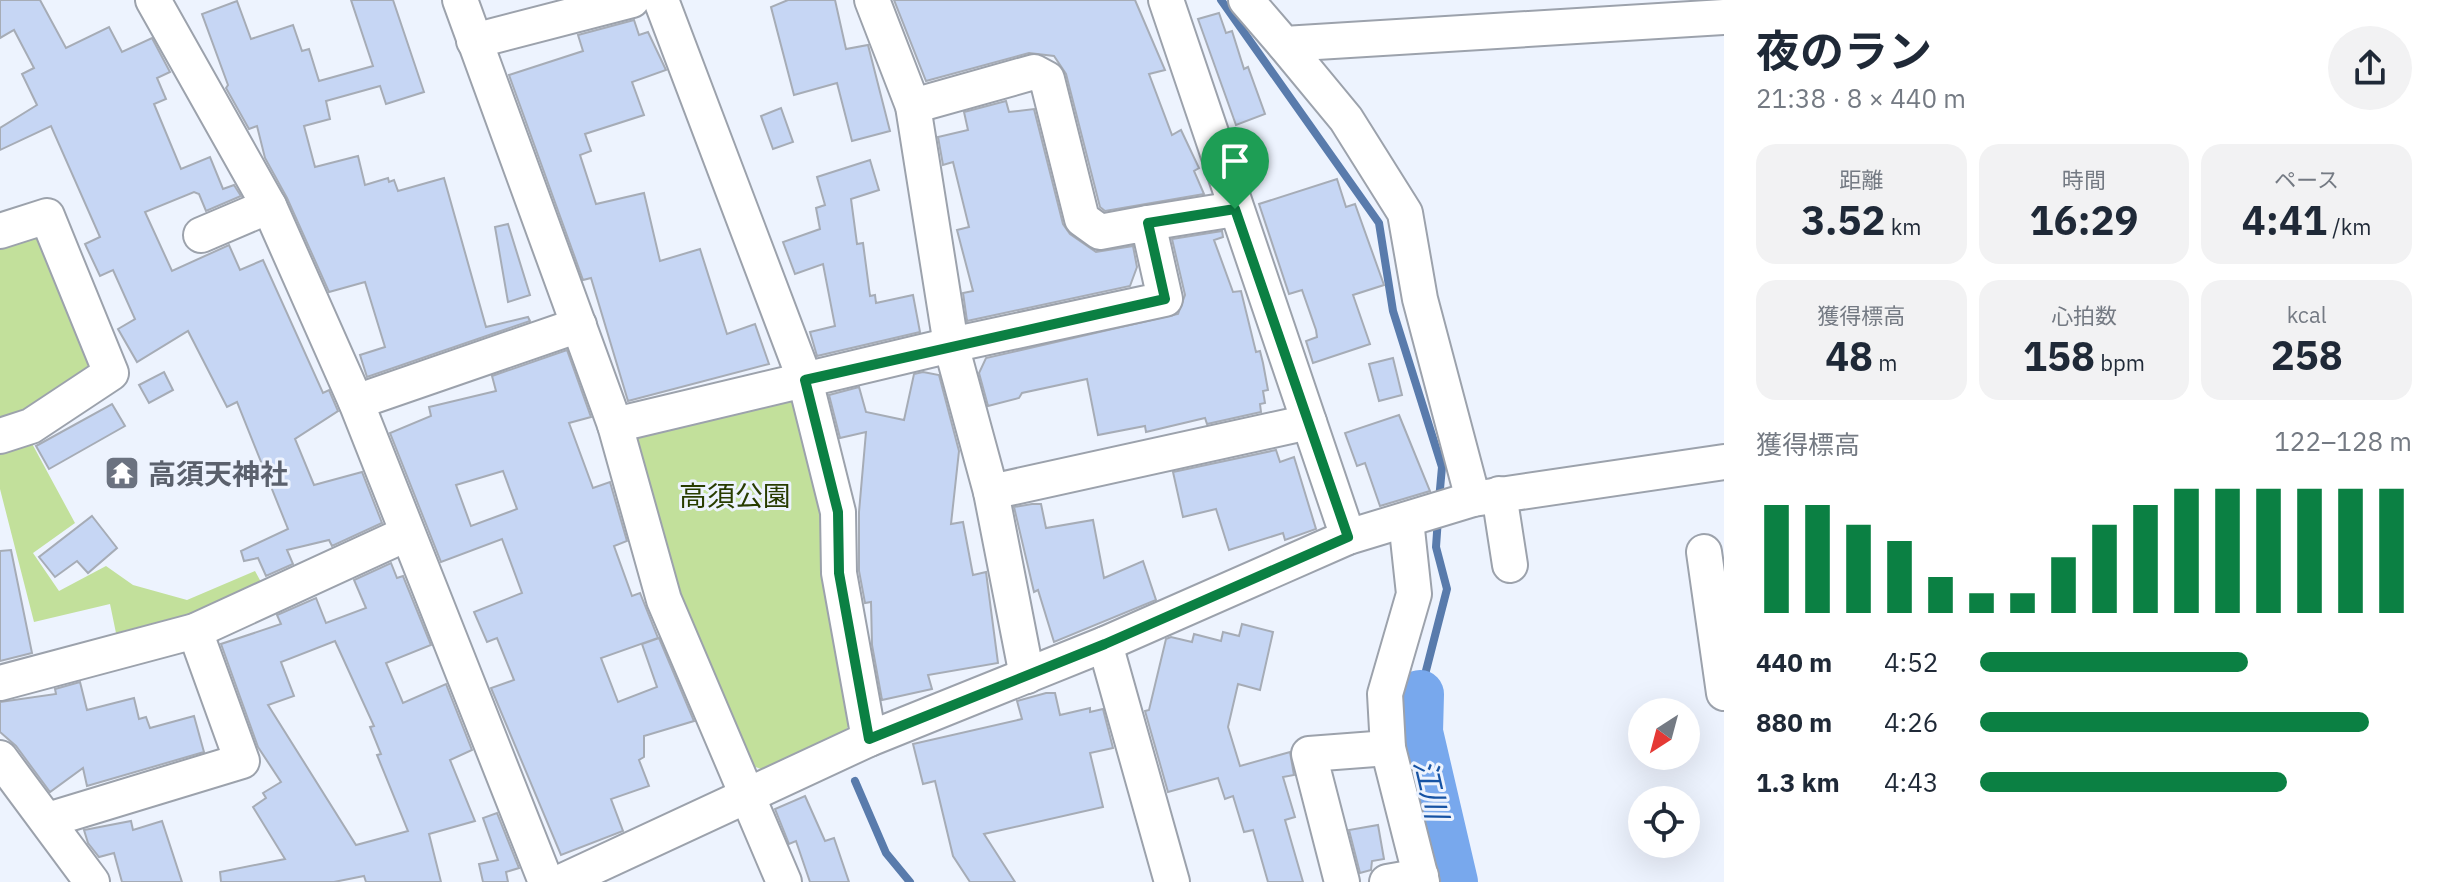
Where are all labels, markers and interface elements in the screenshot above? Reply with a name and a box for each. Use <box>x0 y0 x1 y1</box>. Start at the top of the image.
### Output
text: 夜のラン <box>1756 22 1932 79</box>
button: share <box>2328 26 2412 110</box>
text: 21:38 · 8 × 440 m <box>1756 81 1966 115</box>
pin <box>1201 127 1269 209</box>
icon: arrive <box>1213 139 1257 183</box>
text: 距離 <box>1839 165 1883 194</box>
text: 時間 <box>2062 165 2106 194</box>
text: ペース <box>2274 165 2339 194</box>
text: 3.52 <box>1801 194 1886 246</box>
text: 16:29 <box>2029 194 2139 246</box>
text: 4:41 <box>2242 194 2327 246</box>
text: km <box>1886 212 1922 241</box>
text: /km <box>2327 212 2371 241</box>
text: kcal <box>2287 300 2327 329</box>
text: 獲得標高 <box>1817 301 1905 330</box>
text: 心拍数 <box>2051 301 2117 330</box>
text: 258 <box>2271 329 2343 381</box>
text: 48 <box>1825 330 1873 382</box>
text: 158 <box>2023 330 2095 382</box>
text: m <box>1873 348 1898 377</box>
text: bpm <box>2095 348 2145 377</box>
text: 122–128 m <box>2274 424 2412 458</box>
text: 獲得標高 <box>1756 427 1860 461</box>
temple icon: 高須天神社 <box>103 454 141 492</box>
place label: 高須天神社 <box>148 455 288 492</box>
park label: 高須公園 <box>679 477 791 514</box>
text: 440 m <box>1756 645 1832 679</box>
text: 4:52 <box>1884 645 1938 679</box>
north arrow <box>1628 698 1700 770</box>
map controls <box>1628 698 1700 858</box>
text: 880 m <box>1756 705 1832 739</box>
text: 4:26 <box>1884 705 1938 739</box>
water label: 江川 <box>1406 755 1458 826</box>
text: 1.3 km <box>1756 765 1840 799</box>
text: 4:43 <box>1884 765 1938 799</box>
button: locate <box>1628 786 1700 858</box>

